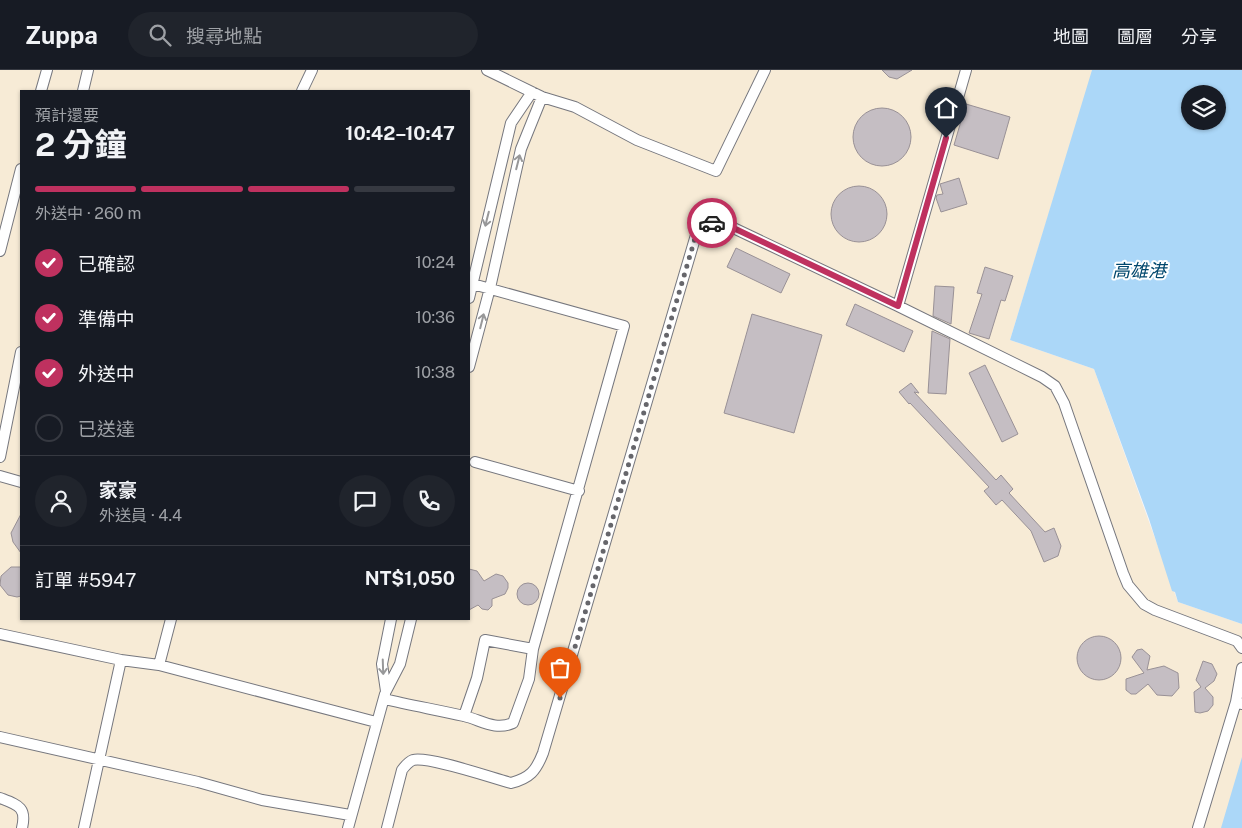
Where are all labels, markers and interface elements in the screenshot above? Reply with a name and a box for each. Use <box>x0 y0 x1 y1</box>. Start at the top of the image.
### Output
search box <box>128 12 478 57</box>
text: Zuppa <box>25 21 98 49</box>
icon: search <box>146 21 174 49</box>
text: 搜尋地點 <box>186 25 262 47</box>
text: 地圖 <box>1053 26 1089 47</box>
text: 圖層 <box>1117 26 1153 47</box>
text: 分享 <box>1181 26 1217 47</box>
map controls <box>1181 85 1226 130</box>
button: layers <box>1181 85 1226 130</box>
pin <box>925 87 967 138</box>
icon: home <box>932 94 960 122</box>
text: 預計還要 <box>35 106 99 125</box>
text: 10:42–10:47 <box>345 122 455 144</box>
text: 2 分鐘 <box>35 126 127 163</box>
one-way arrow <box>514 155 523 171</box>
courier <box>687 198 737 248</box>
text: 外送中 · 260 m <box>35 204 141 223</box>
icon: car <box>698 209 726 237</box>
one-way arrow <box>482 210 492 226</box>
icon: check <box>35 249 63 277</box>
text: 已確認 <box>78 253 135 275</box>
text: 10:24 <box>415 253 455 272</box>
water label: 高雄港 <box>1112 260 1169 281</box>
icon: check <box>35 304 63 332</box>
text: 準備中 <box>78 308 135 330</box>
text: 10:36 <box>415 308 455 327</box>
one-way arrow <box>478 313 487 329</box>
icon: check <box>35 359 63 387</box>
text: 外送中 <box>78 363 135 385</box>
text: 10:38 <box>415 363 455 382</box>
text: 已送達 <box>78 418 135 440</box>
button: person <box>35 475 87 527</box>
button: chat <box>339 475 391 527</box>
button: phone <box>403 475 455 527</box>
text: 家豪 <box>99 479 137 501</box>
text: 外送員 · 4.4 <box>99 506 182 525</box>
text: NT$1,050 <box>365 567 455 589</box>
text: 訂單 #5947 <box>35 569 136 591</box>
pin <box>539 647 581 698</box>
icon: bag <box>546 654 574 682</box>
one-way arrow <box>379 658 388 674</box>

